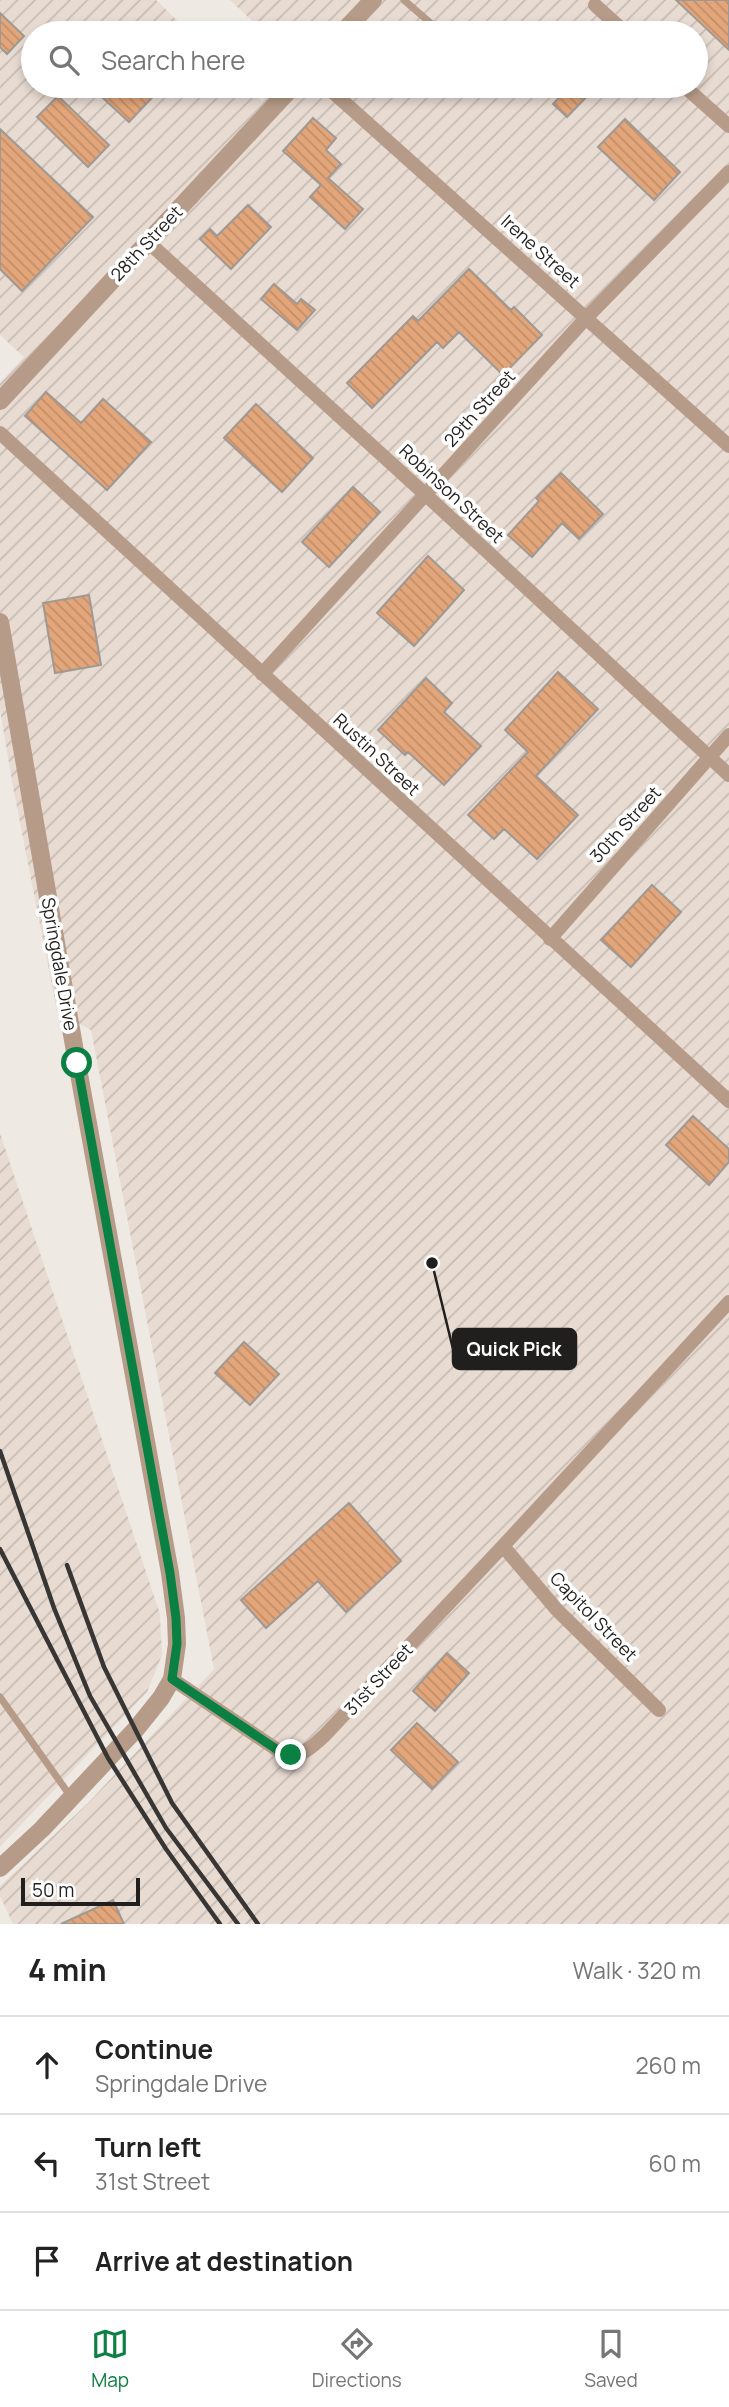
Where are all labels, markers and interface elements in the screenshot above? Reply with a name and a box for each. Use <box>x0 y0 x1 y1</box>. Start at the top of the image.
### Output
search box <box>21 21 708 98</box>
icon: search <box>45 41 83 79</box>
text: Search here <box>101 42 246 78</box>
street label: 28th Street <box>105 200 187 286</box>
street label: Irene Street <box>496 209 586 293</box>
street label: 29th Street <box>438 364 520 452</box>
street label: Robinson Street <box>395 438 509 548</box>
street label: Rustin Street <box>329 708 425 800</box>
street label: 30th Street <box>584 781 666 867</box>
street label: Springdale Drive <box>36 896 84 1032</box>
route start <box>61 1047 92 1078</box>
callout: Quick Pick <box>453 1329 576 1369</box>
text: Quick Pick <box>466 1336 562 1362</box>
street label: Capitol Street <box>545 1566 643 1666</box>
street label: 31st Street <box>338 1638 418 1720</box>
route end <box>275 1739 306 1770</box>
scale bar <box>21 1875 140 1907</box>
text: 50 m <box>32 1877 74 1903</box>
text: 4 min <box>28 1949 106 1990</box>
text: Walk · 320 m <box>573 1954 701 1986</box>
text: Continue <box>95 2031 213 2067</box>
icon: ahead <box>28 2046 66 2084</box>
text: 260 m <box>635 2049 701 2081</box>
text: Springdale Drive <box>95 2067 267 2099</box>
text: Turn left <box>95 2129 202 2165</box>
icon: left <box>28 2144 66 2182</box>
text: 60 m <box>649 2147 701 2179</box>
text: 31st Street <box>95 2165 210 2197</box>
icon: arrive <box>28 2242 66 2280</box>
text: Arrive at destination <box>95 2243 353 2279</box>
tab: Map <box>91 2325 129 2393</box>
tab: Directions <box>312 2325 402 2393</box>
tab: Saved <box>584 2325 638 2393</box>

